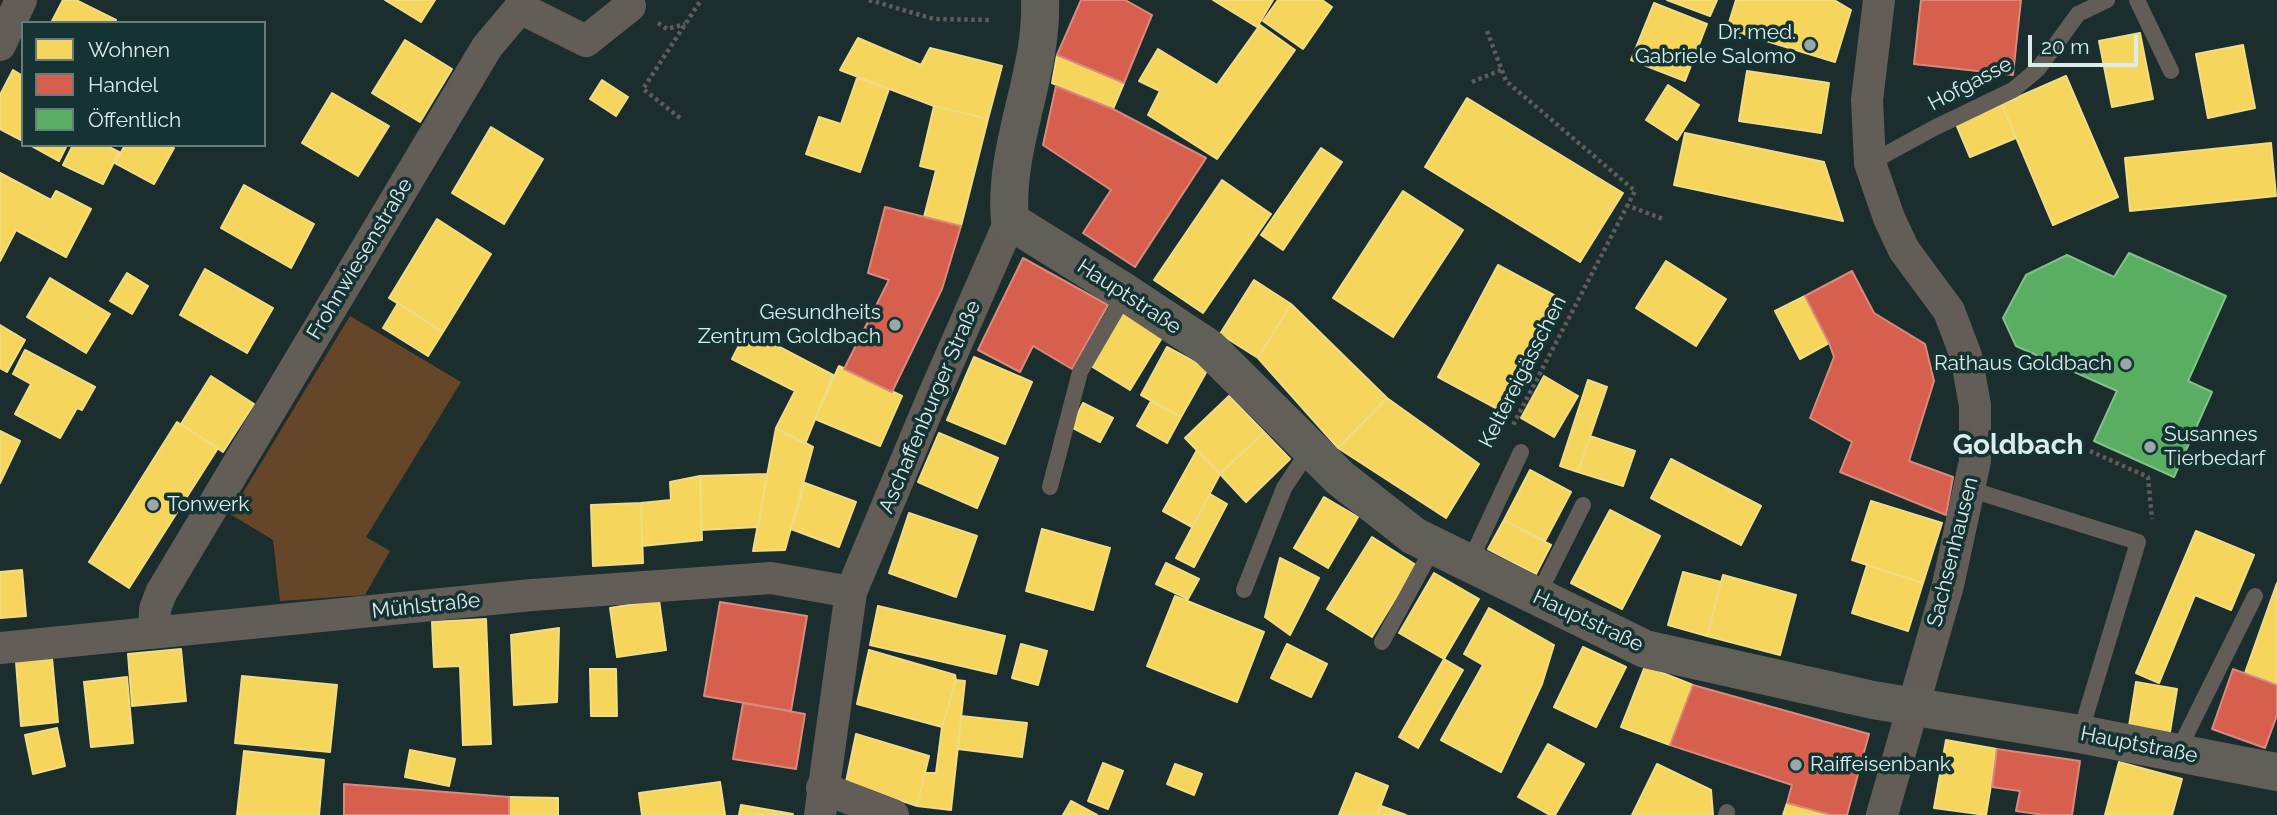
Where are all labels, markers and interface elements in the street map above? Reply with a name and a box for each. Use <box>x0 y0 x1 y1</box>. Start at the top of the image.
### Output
place label: Dr. med. Gabriele Salomo <box>1635 20 1796 70</box>
legend <box>21 21 266 147</box>
scale bar <box>2032 21 2142 65</box>
text: 20 m <box>2041 34 2089 59</box>
text: Wohnen <box>88 37 170 62</box>
marker: Dr. med. Gabriele Salomo <box>1802 37 1818 53</box>
street label: Hofgasse <box>1924 51 2016 117</box>
text: Handel <box>88 72 158 97</box>
text: Öffentlich <box>88 107 181 132</box>
street label: Frohnwiesenstraße <box>302 174 418 344</box>
street label: Hauptstraße <box>1072 254 1186 340</box>
street label: Keltereigässchen <box>1474 292 1572 452</box>
street label: Aschaffenburger Straße <box>874 297 986 517</box>
place label: Gesundheits Zentrum Goldbach <box>698 300 881 350</box>
marker: Gesundheits Zentrum Goldbach <box>887 317 903 333</box>
place label: Rathaus Goldbach <box>1934 351 2112 377</box>
marker: Rathaus Goldbach <box>2118 356 2134 372</box>
place label: Susannes Tierbedarf <box>2164 422 2265 472</box>
district label: Goldbach <box>1953 429 2083 463</box>
marker: Susannes Tierbedarf <box>2142 439 2158 455</box>
street label: Sachsenhausen <box>1922 474 1984 630</box>
place label: Tonwerk <box>167 492 249 518</box>
marker: Tonwerk <box>145 497 161 513</box>
street label: Hauptstraße <box>1529 584 1647 658</box>
street label: Mühlstraße <box>371 588 481 624</box>
street label: Hauptstraße <box>2078 721 2200 769</box>
place label: Raiffeisenbank <box>1810 752 1951 778</box>
marker: Raiffeisenbank <box>1788 757 1804 773</box>

